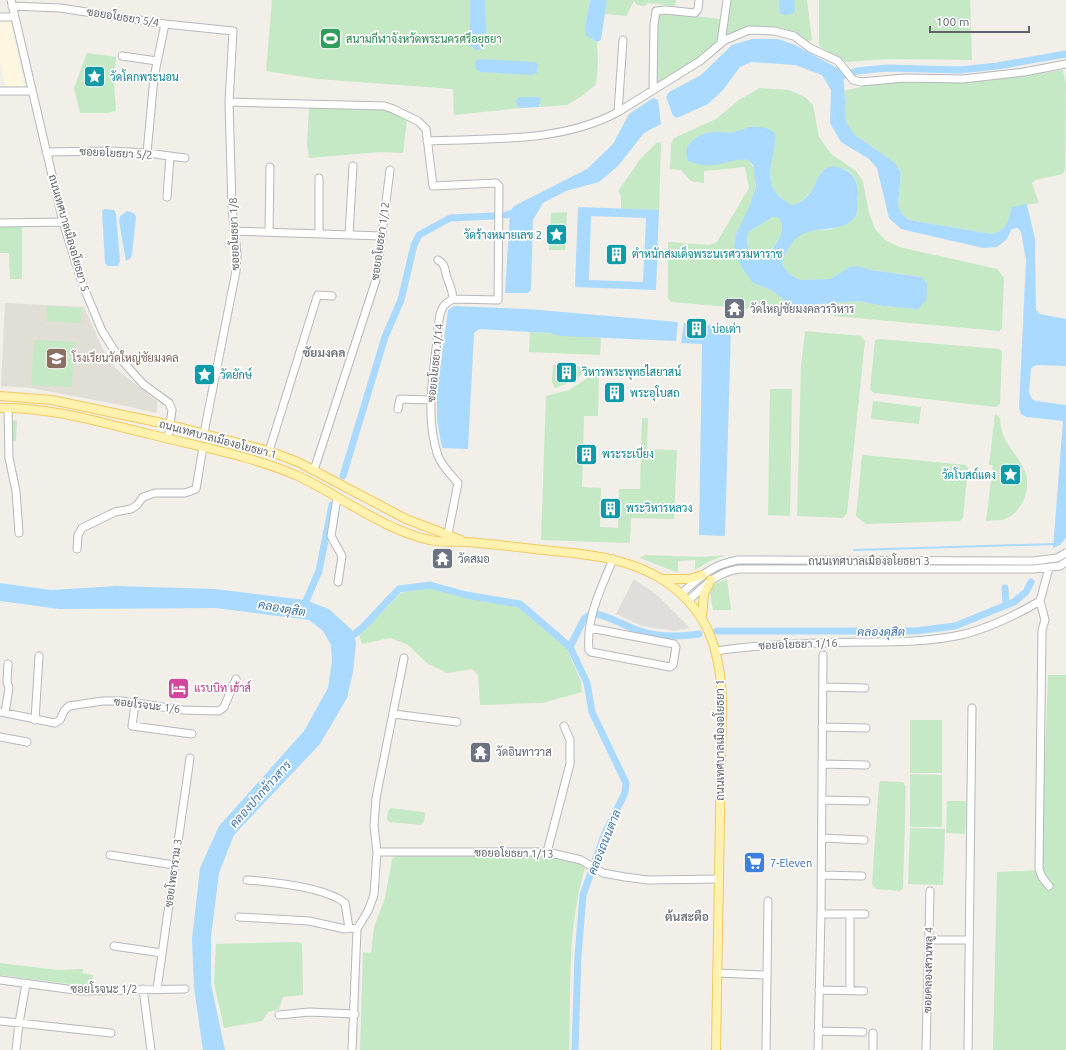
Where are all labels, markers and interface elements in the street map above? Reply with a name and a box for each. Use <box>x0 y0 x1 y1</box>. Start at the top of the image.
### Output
street label: ซอยอโยธยา 5/4 <box>86 3 160 29</box>
scale bar <box>930 8 1029 34</box>
text: 100 m <box>936 15 969 28</box>
sports icon: สนามกีฬาจังหวัดพระนครศรีอยุธยา <box>318 26 344 52</box>
place label: สนามกีฬาจังหวัดพระนครศรีอยุธยา <box>346 31 502 48</box>
place icon: วัดโคกพระนอน <box>81 64 107 90</box>
place label: วัดโคกพระนอน <box>110 69 179 83</box>
street label: ซอยอโยธยา 5/2 <box>79 143 153 161</box>
street label: ถนนเทศบาลเมืองอโยธยา 5 <box>47 172 93 293</box>
street label: ซอยอโยธยา 1/8 <box>225 197 241 271</box>
street label: ซอยอโยธยา 1/12 <box>367 201 391 281</box>
place icon: วัดร้างหมายเลข 2 <box>544 222 570 248</box>
place label: วัดร้างหมายเลข 2 <box>464 228 542 241</box>
building icon: ตำหนักสมเด็จพระนเรศวรมหาราช <box>604 241 630 267</box>
place label: ตำหนักสมเด็จพระนเรศวรมหาราช <box>632 245 783 260</box>
temple icon: วัดใหญ่ชัยมงคลวรวิหาร <box>721 296 747 322</box>
place label: วัดใหญ่ชัยมงคลวรวิหาร <box>750 301 854 316</box>
building icon: บ่อเต่า <box>683 316 709 342</box>
place label: บ่อเต่า <box>712 322 741 335</box>
street label: ซอยอโยธยา 1/14 <box>423 323 445 403</box>
school or university icon: โรงเรียนวัดใหญ่ชัยมงคล <box>43 345 69 371</box>
district label: ชัยมงคล <box>303 346 345 359</box>
place label: โรงเรียนวัดใหญ่ชัยมงคล <box>71 350 179 365</box>
building icon: วิหารพระพุทธไสยาสน์ <box>553 359 579 385</box>
place icon: วัดยักษ์ <box>191 362 217 388</box>
place label: วิหารพระพุทธไสยาสน์ <box>582 364 681 381</box>
place label: วัดยักษ์ <box>220 367 253 381</box>
building icon: พระอุโบสถ <box>601 380 627 406</box>
place label: พระอุโบสถ <box>630 385 680 402</box>
street label: ถนนเทศบาลเมืองอโยธยา 1 <box>158 416 279 460</box>
building icon: พระระเบียง <box>573 441 599 467</box>
place label: พระระเบียง <box>602 446 654 460</box>
place icon: วัดโบสถ์แดง <box>998 462 1024 488</box>
place label: วัดโบสถ์แดง <box>942 467 996 481</box>
building icon: พระวิหารหลวง <box>597 495 623 521</box>
place label: พระวิหารหลวง <box>626 502 692 514</box>
temple icon: วัดสมอ <box>429 546 455 572</box>
place label: วัดสมอ <box>458 552 490 565</box>
street label: ถนนเทศบาลเมืองอโยธยา 3 <box>808 553 930 567</box>
water label: คลองดุสิต <box>257 597 307 622</box>
water label: คลองดุสิต <box>857 625 905 641</box>
street label: ซอยอโยธยา 1/16 <box>758 635 838 651</box>
hotel icon: แรบบิท เฮ้าส์ <box>166 675 192 701</box>
street label: ถนนเทศบาลเมืองอโยธยา 1 <box>712 679 726 801</box>
place label: แรบบิท เฮ้าส์ <box>194 680 251 694</box>
street label: ซอยโรจนะ 1/6 <box>113 693 181 715</box>
temple icon: วัดอินทาวาส <box>468 739 494 765</box>
place label: วัดอินทาวาส <box>496 745 552 758</box>
water label: คลองปากข้าวสาร <box>227 757 294 830</box>
water label: คลองถนนตาล <box>585 808 623 876</box>
street label: ซอยโพธาราม 3 <box>160 838 184 908</box>
street label: ซอยอโยธยา 1/13 <box>474 844 554 860</box>
supermarket icon: 7-Eleven <box>741 850 767 876</box>
place label: 7-Eleven <box>770 857 812 869</box>
district label: ต้นสะตือ <box>665 909 709 923</box>
street label: ซอยคลองสวนพลู 4 <box>921 927 937 1013</box>
street label: ซอยโรจนะ 1/2 <box>71 981 138 995</box>

